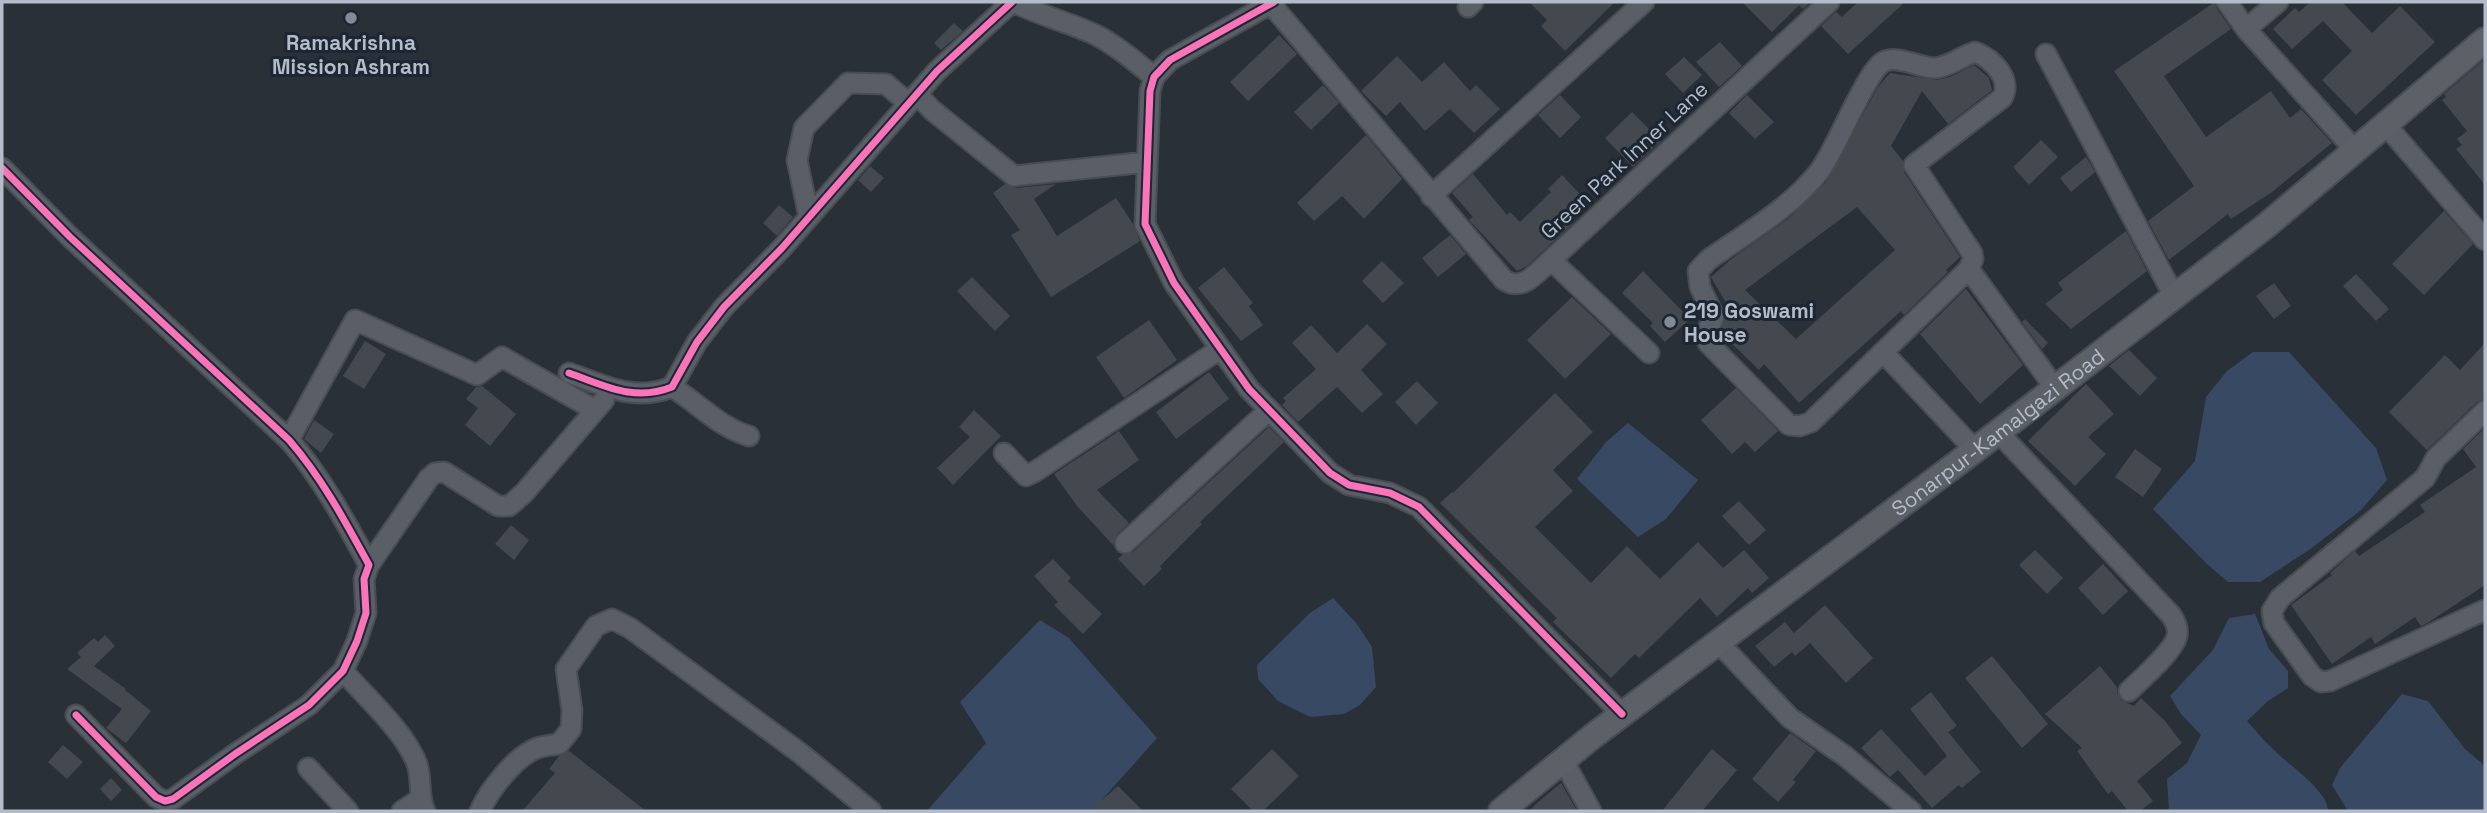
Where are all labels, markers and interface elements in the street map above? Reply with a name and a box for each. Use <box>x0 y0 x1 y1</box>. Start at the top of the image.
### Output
marker: Ramakrishna Mission Ashram <box>343 10 359 26</box>
place label: Ramakrishna Mission Ashram <box>272 29 430 80</box>
street label: Green Park Inner Lane <box>1535 75 1713 245</box>
place label: 219 Goswami House <box>1684 297 1814 348</box>
marker: 219 Goswami House <box>1662 314 1678 330</box>
street label: Sonarpur-Kamalgazi Road <box>1886 342 2110 522</box>

